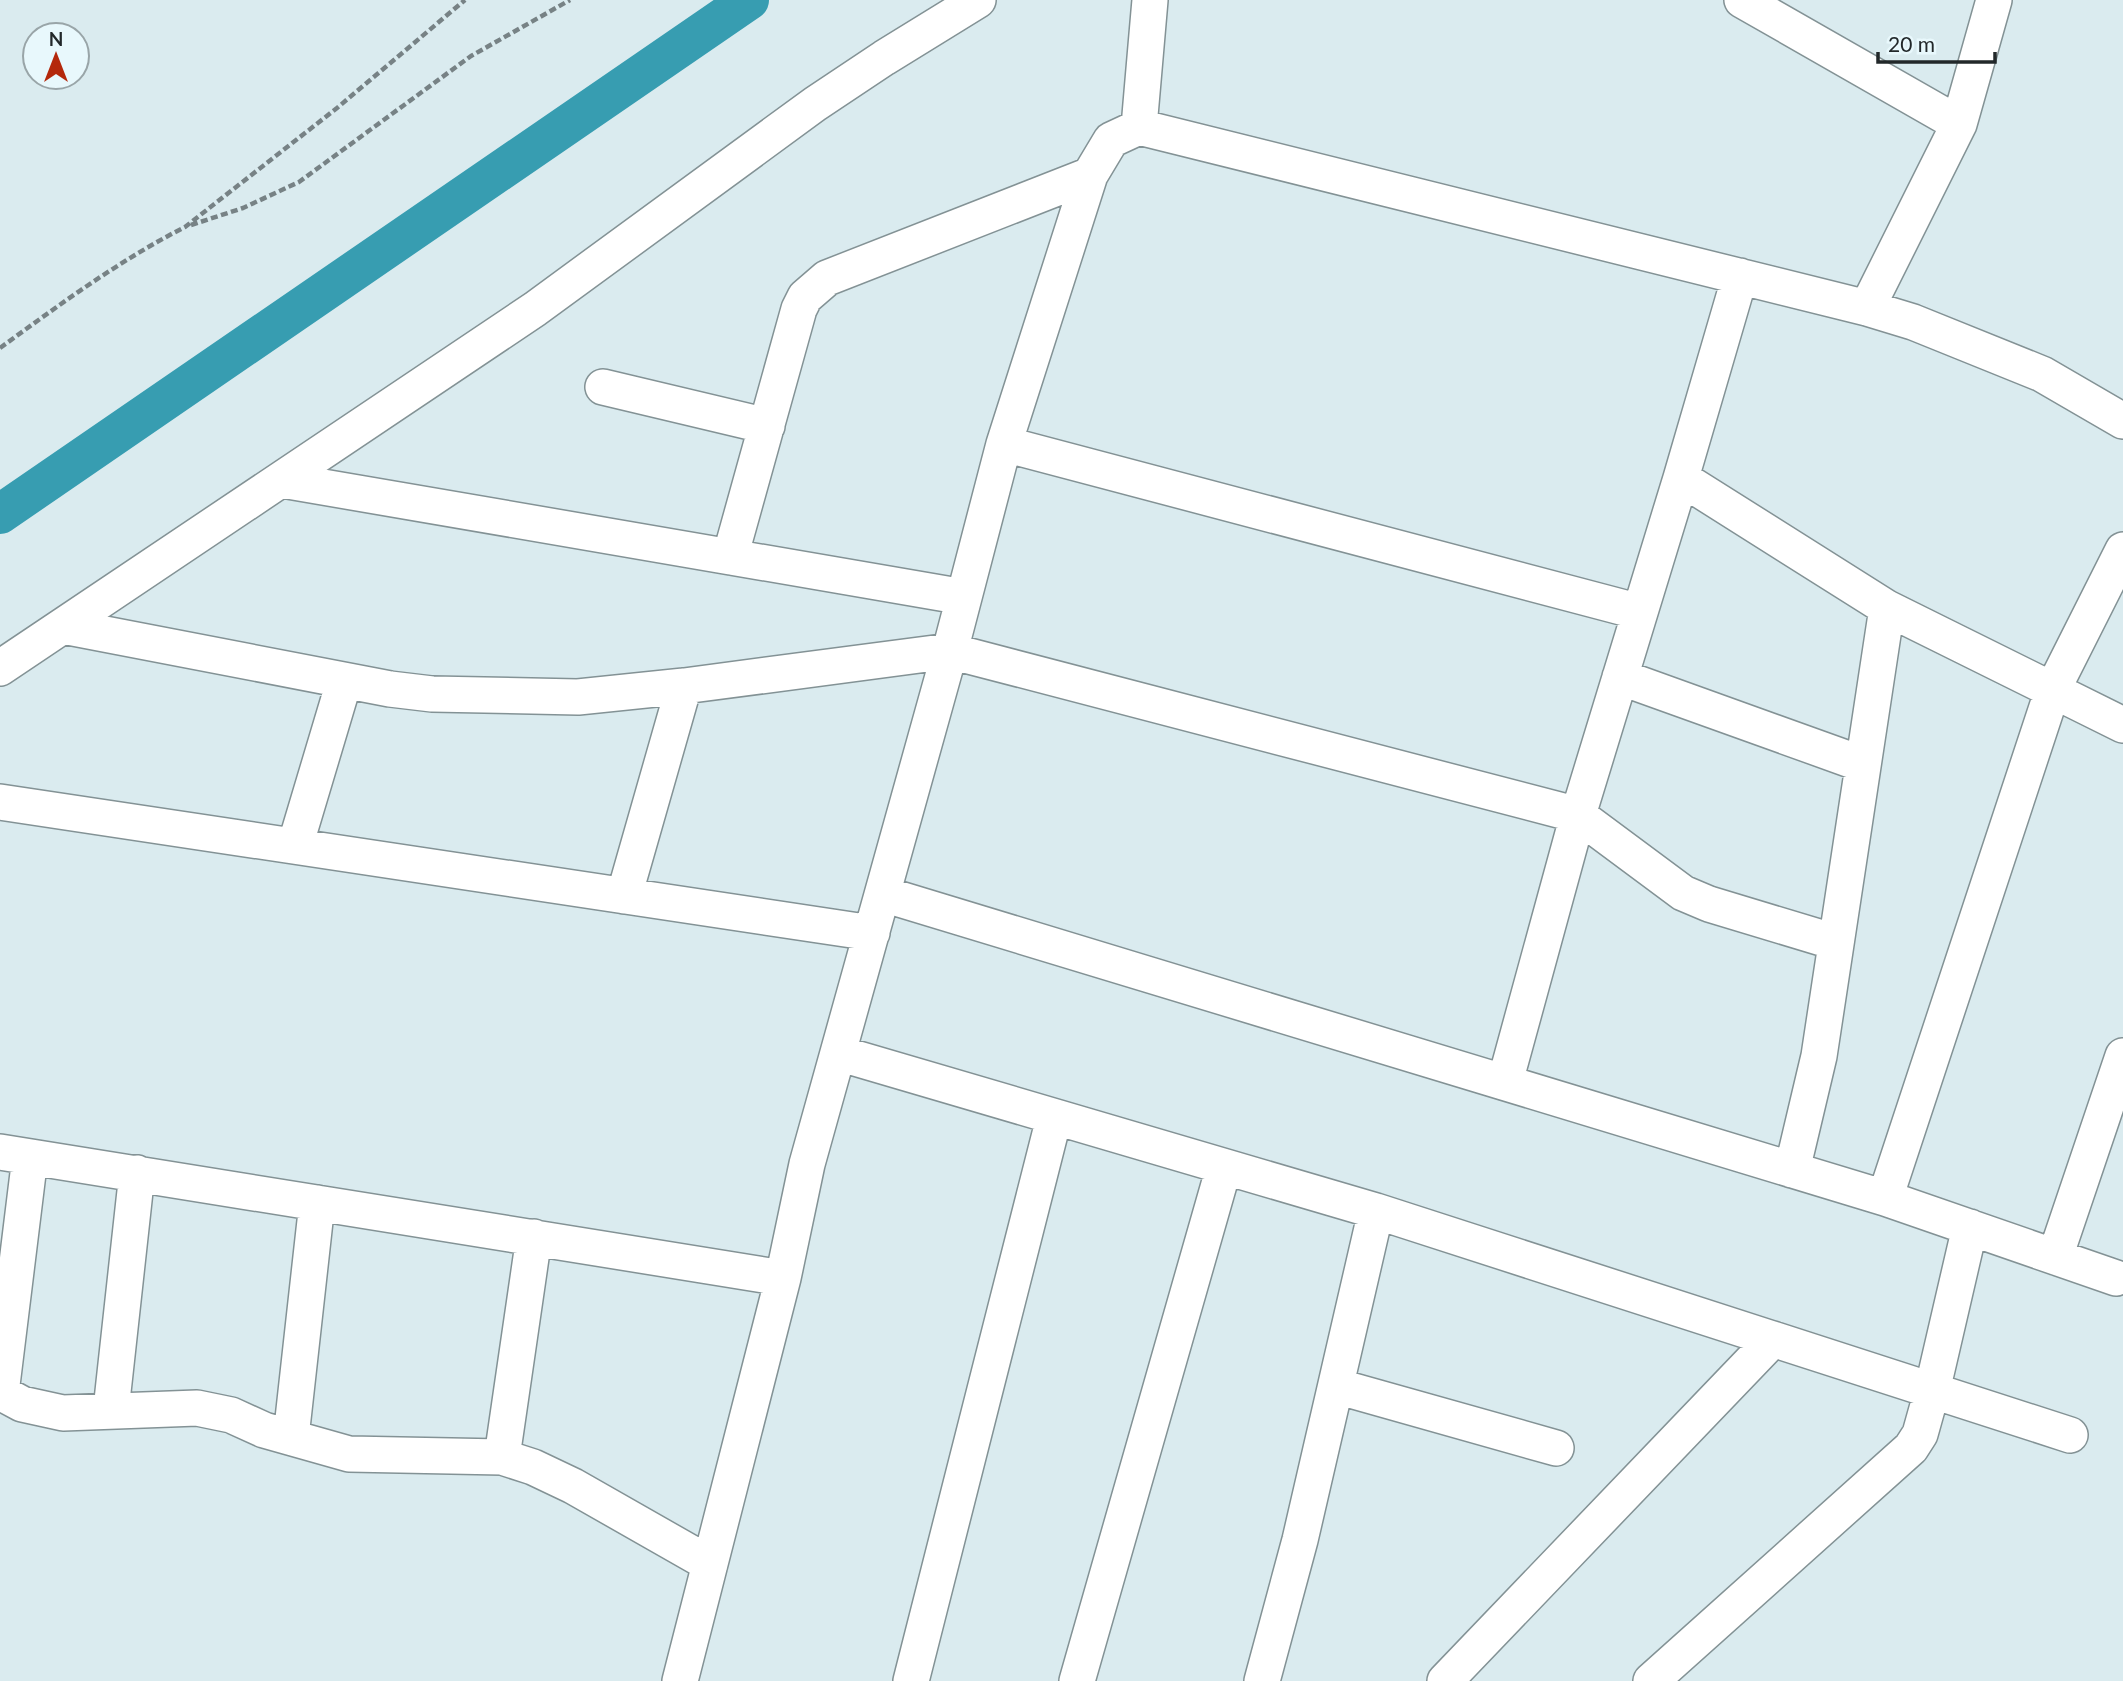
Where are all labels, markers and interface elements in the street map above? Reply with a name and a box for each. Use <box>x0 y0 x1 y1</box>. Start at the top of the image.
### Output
north arrow <box>21 21 91 91</box>
scale bar <box>1878 21 1995 65</box>
text: N <box>49 27 63 50</box>
text: 20 m <box>1888 31 1935 56</box>

